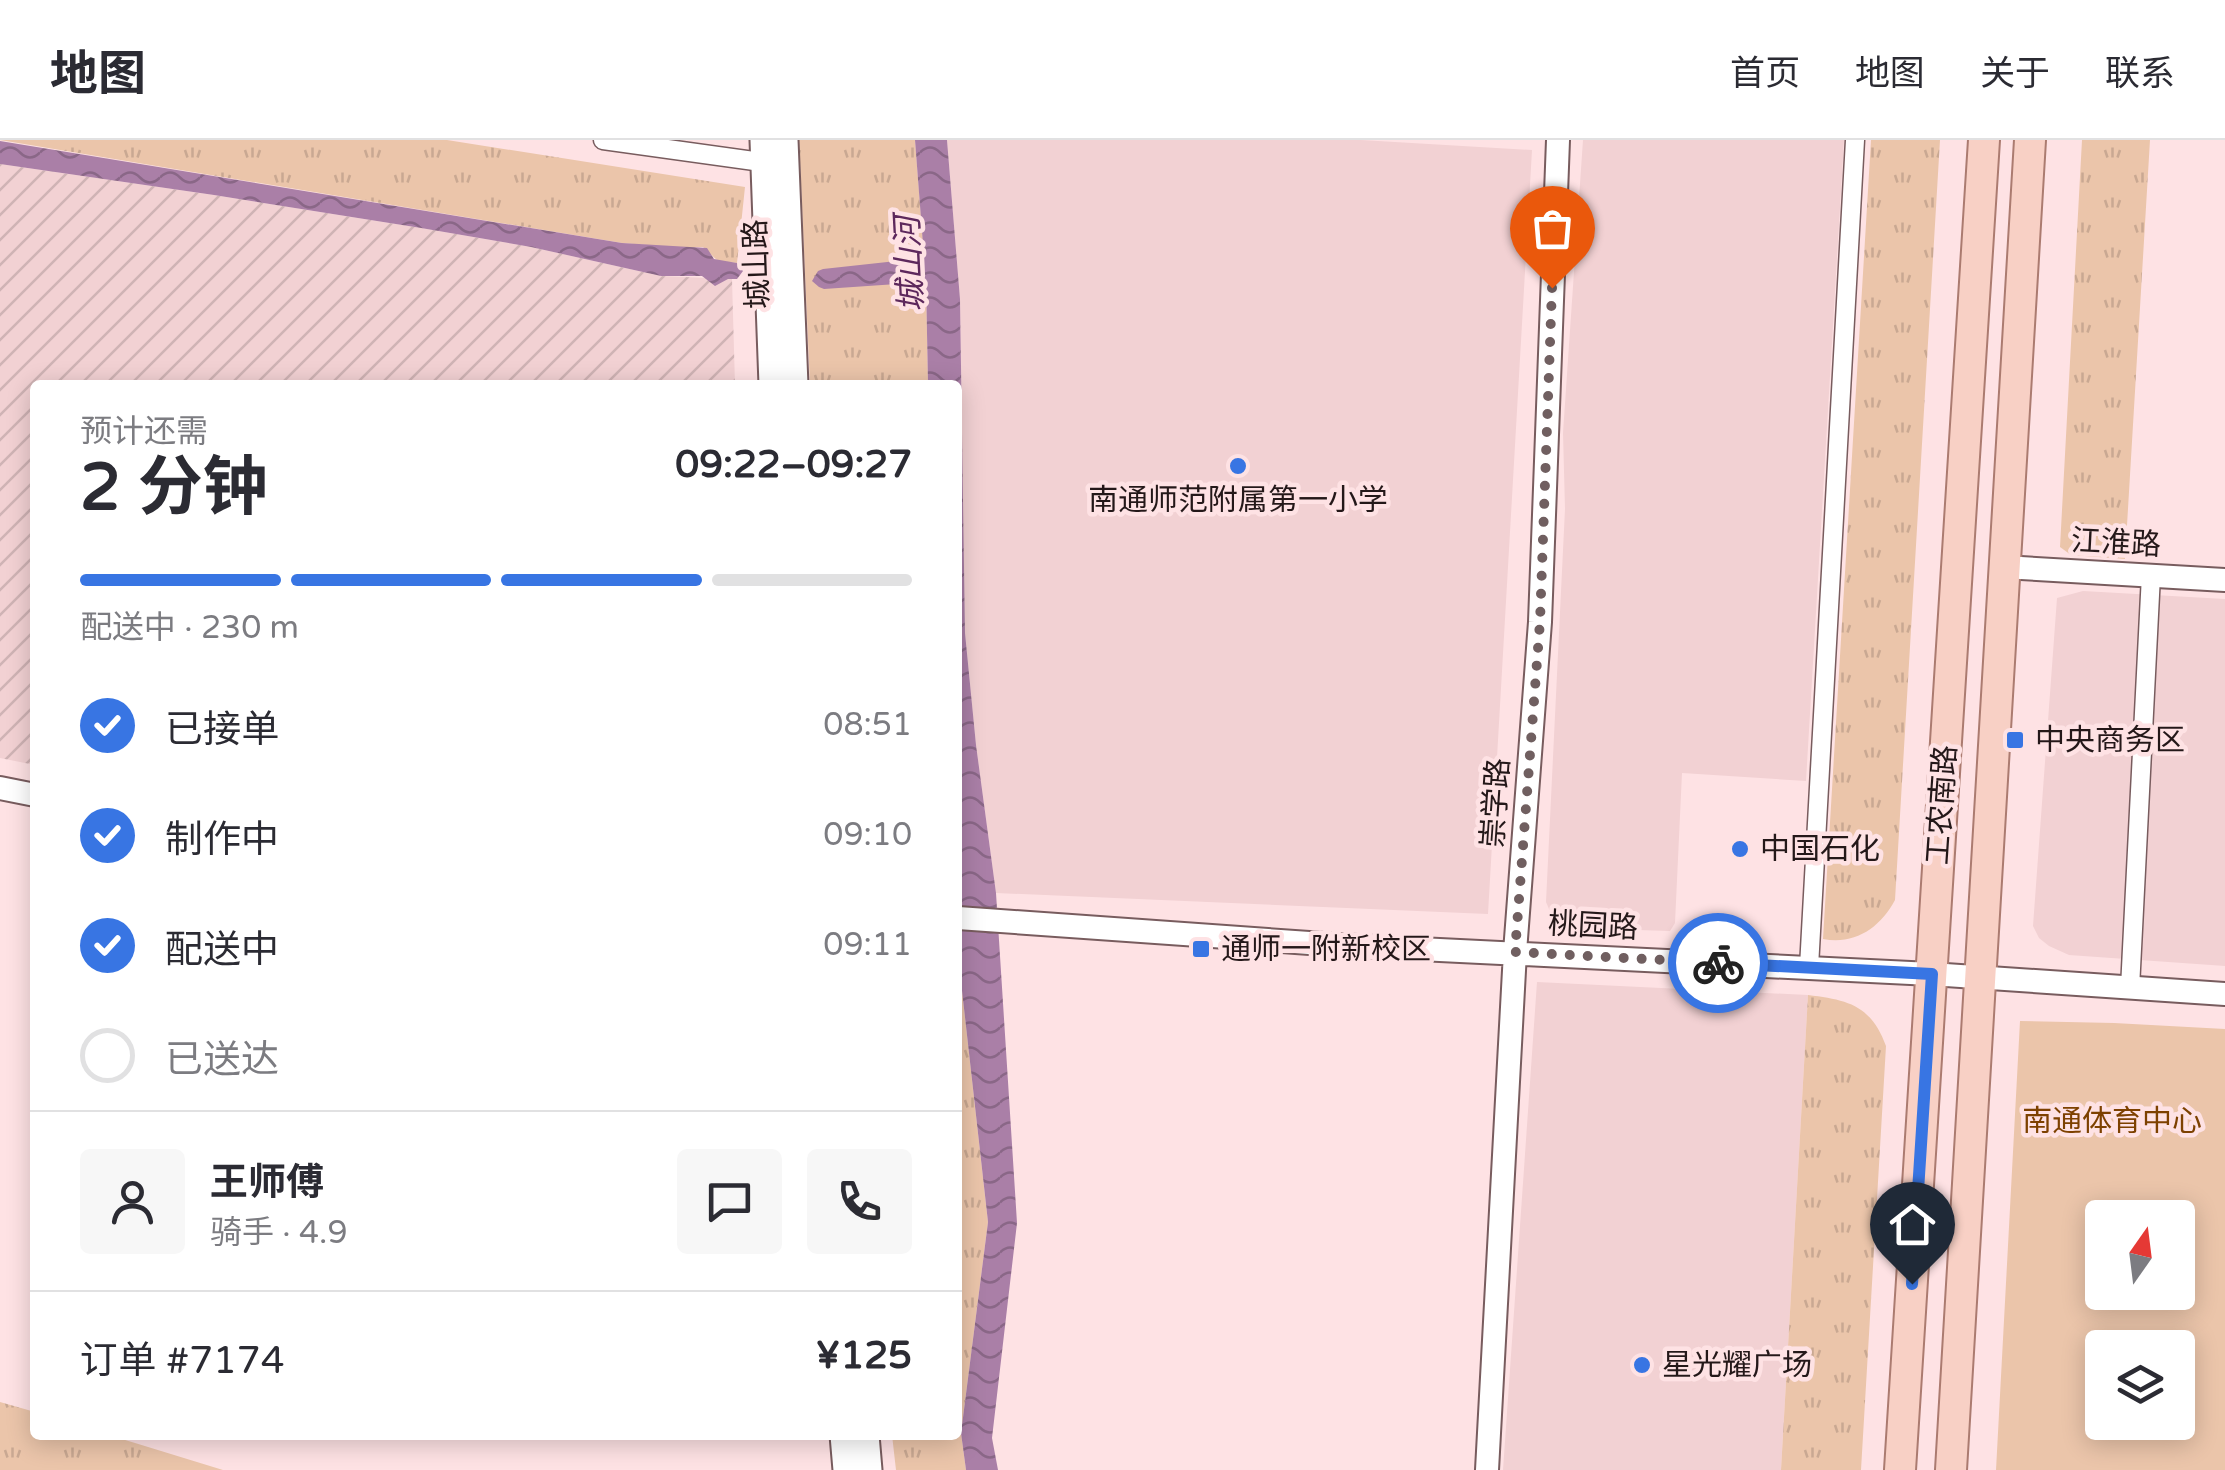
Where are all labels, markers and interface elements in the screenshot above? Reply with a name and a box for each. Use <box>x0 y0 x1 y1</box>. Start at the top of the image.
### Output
text: 地图 <box>50 46 146 104</box>
text: 首页 <box>1730 53 1800 95</box>
text: 地图 <box>1855 53 1925 95</box>
text: 关于 <box>1980 53 2050 95</box>
text: 联系 <box>2105 53 2175 95</box>
pin <box>1510 186 1595 289</box>
icon: bag <box>1525 201 1580 256</box>
water label: 城山河 <box>888 209 931 313</box>
street label: 城山路 <box>737 218 777 310</box>
text: 预计还需 <box>80 413 208 451</box>
text: 09:22–09:27 <box>675 442 912 488</box>
text: 2 分钟 <box>80 449 268 528</box>
marker: 南通师范附属第一小学 <box>1227 455 1249 477</box>
place label: 南通师范附属第一小学 <box>1088 482 1388 519</box>
street label: 江淮路 <box>2070 522 2162 564</box>
text: 配送中 · 230 m <box>80 609 299 647</box>
icon: check <box>80 698 135 753</box>
text: 08:51 <box>823 706 912 744</box>
text: 已接单 <box>165 707 279 753</box>
place label: 中央商务区 <box>2035 722 2185 759</box>
marker: 中央商务区 <box>2004 729 2026 751</box>
street label: 工农南路 <box>1919 744 1965 866</box>
street label: 崇学路 <box>1474 757 1518 849</box>
icon: check <box>80 808 135 863</box>
text: 09:10 <box>823 816 912 854</box>
text: 制作中 <box>165 817 279 863</box>
place label: 中国石化 <box>1760 831 1880 868</box>
marker: 中国石化 <box>1729 838 1751 860</box>
street label: 桃园路 <box>1547 905 1639 947</box>
courier <box>1668 913 1768 1013</box>
icon: check <box>80 918 135 973</box>
text: 09:11 <box>823 926 912 964</box>
text: 配送中 <box>165 927 279 973</box>
place label: 通师一附新校区 <box>1221 931 1431 968</box>
icon: bike <box>1691 936 1746 991</box>
marker: 通师一附新校区 <box>1190 938 1212 960</box>
text: 已送达 <box>165 1037 279 1083</box>
park label: 南通体育中心 <box>2022 1103 2202 1140</box>
button: person <box>80 1149 185 1254</box>
button: chat <box>677 1149 782 1254</box>
button: phone <box>807 1149 912 1254</box>
text: 王师傅 <box>210 1160 324 1206</box>
pin <box>1870 1182 1955 1285</box>
icon: home <box>1885 1197 1940 1252</box>
north arrow <box>2085 1200 2195 1310</box>
map controls <box>2085 1200 2195 1440</box>
text: 骑手 · 4.9 <box>210 1214 347 1252</box>
button: layers <box>2085 1330 2195 1440</box>
text: ¥125 <box>815 1333 912 1379</box>
text: 订单 #7174 <box>80 1338 285 1384</box>
place label: 星光耀广场 <box>1662 1347 1812 1384</box>
marker: 星光耀广场 <box>1631 1354 1653 1376</box>

